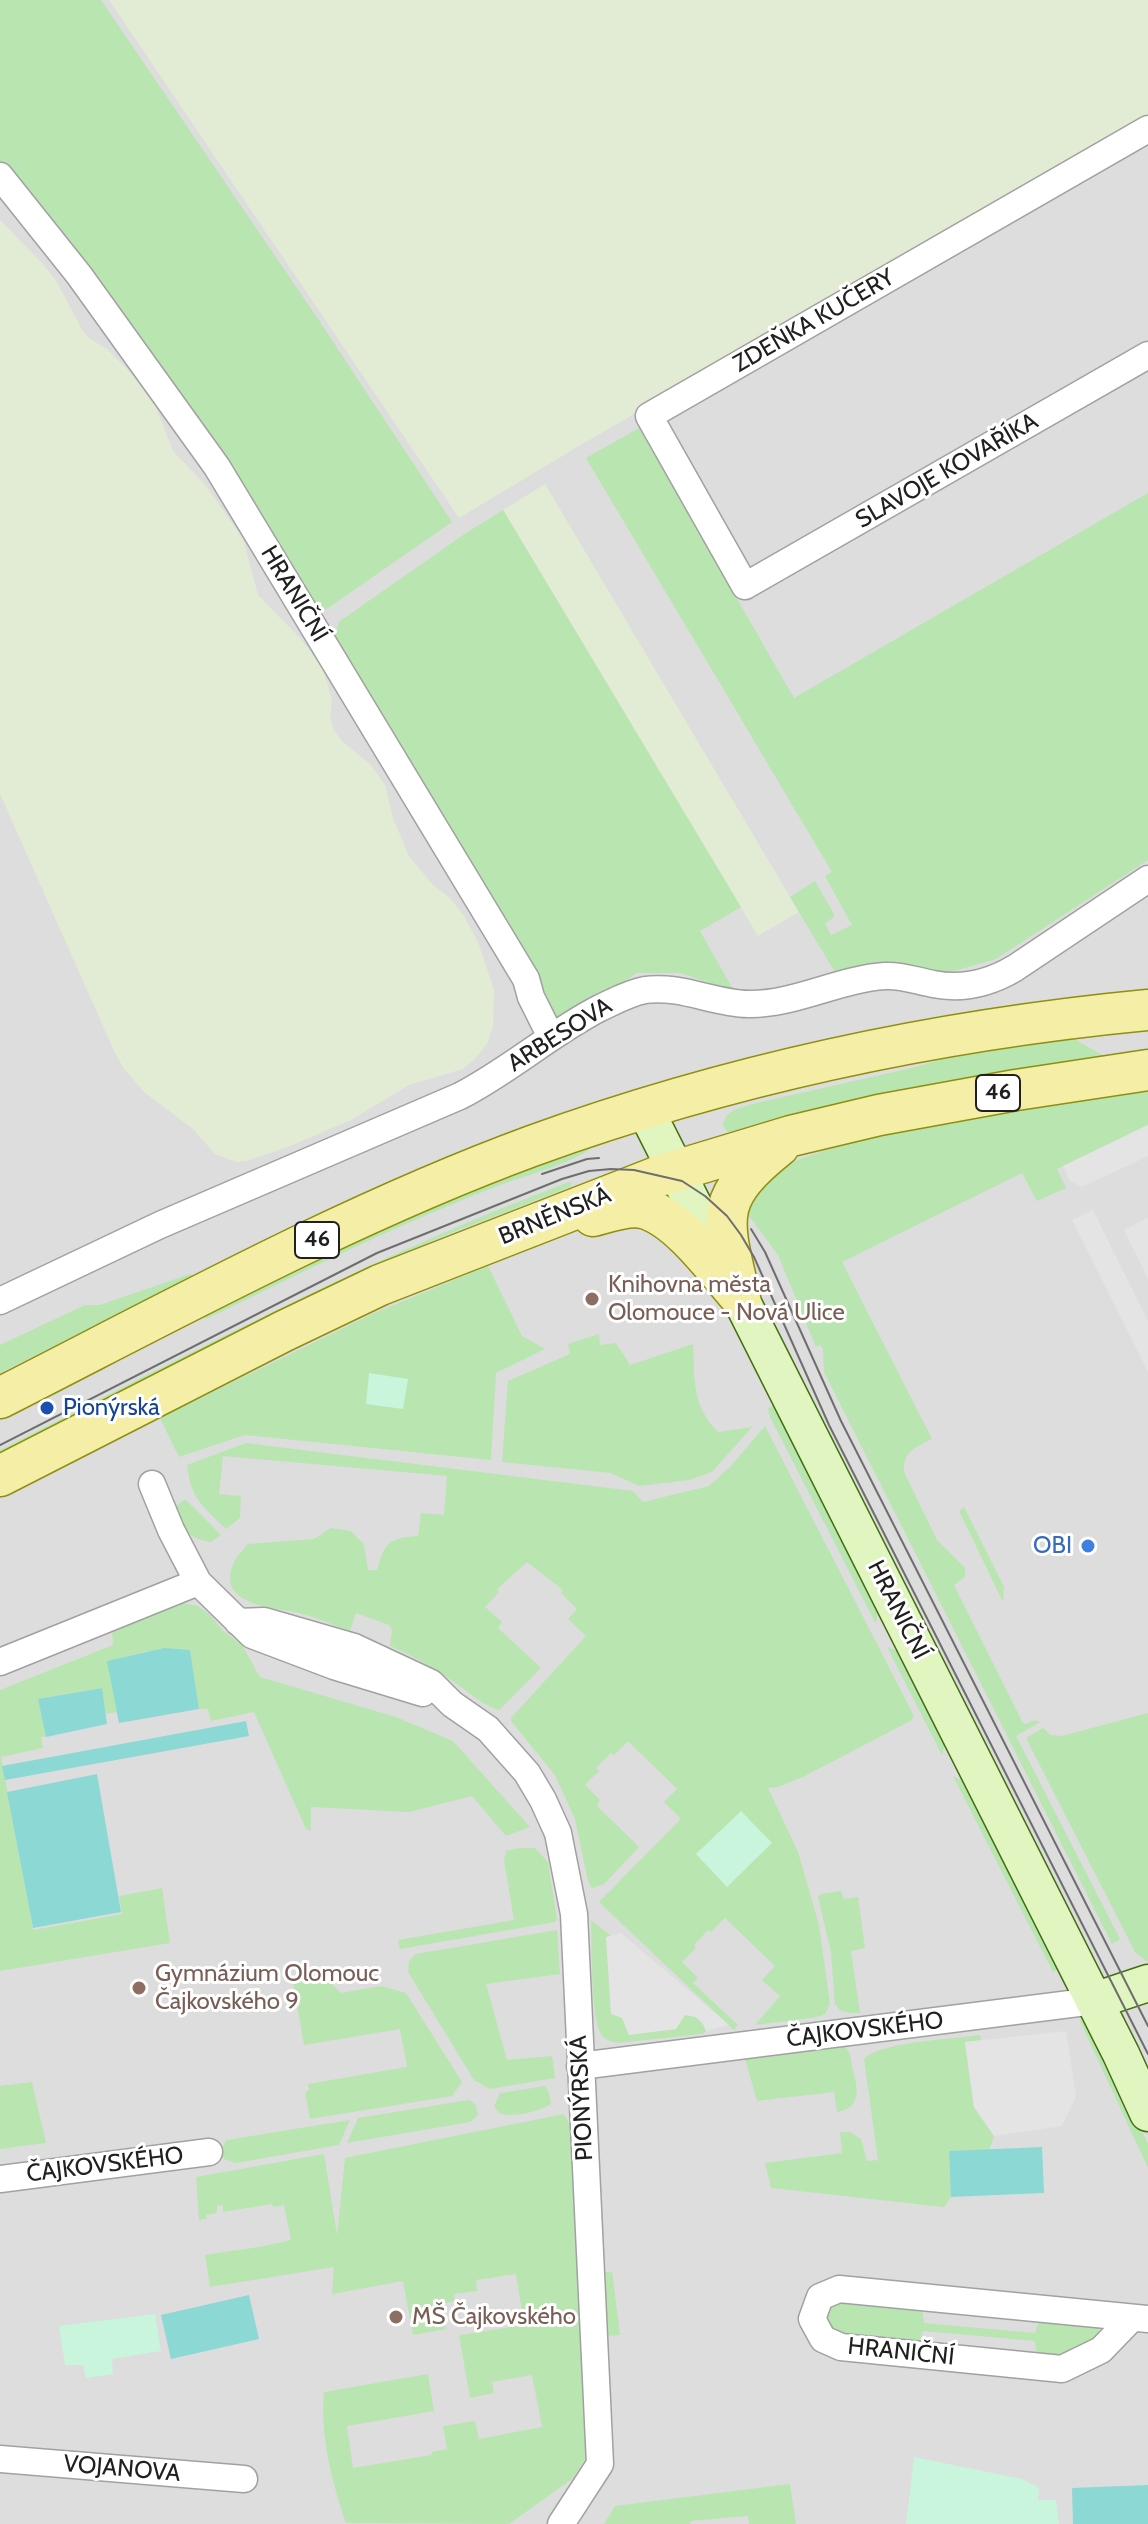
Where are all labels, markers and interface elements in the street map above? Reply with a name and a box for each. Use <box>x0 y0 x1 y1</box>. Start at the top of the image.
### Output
street label: ZDEŇKA KUČERY <box>728 263 900 379</box>
street label: SLAVOJE KOVAŘÍKA <box>851 407 1043 535</box>
street label: HRANIČNÍ <box>254 541 334 647</box>
street label: ARBESOVA <box>503 992 617 1078</box>
road number: 46 <box>976 1075 1020 1111</box>
street label: BRNĚNSKÁ <box>495 1180 615 1252</box>
road number: 46 <box>295 1222 339 1258</box>
place label: Knihovna města Olomouce - Nová Ulice <box>608 1271 845 1327</box>
marker: Knihovna města Olomouce - Nová Ulice <box>583 1290 601 1308</box>
place label: Pionýrská <box>63 1394 160 1422</box>
marker: Pionýrská <box>38 1399 56 1417</box>
place label: OBI <box>1033 1532 1072 1560</box>
marker: OBI <box>1079 1537 1097 1555</box>
street label: HRANIČNÍ <box>861 1556 935 1664</box>
place label: Gymnázium Olomouc Čajkovského 9 <box>155 1960 379 2016</box>
marker: Gymnázium Olomouc Čajkovského 9 <box>130 1979 148 1997</box>
street label: ČAJKOVSKÉHO <box>785 2006 945 2054</box>
street label: PIONÝRSKÁ <box>564 2034 600 2162</box>
street label: ČAJKOVSKÉHO <box>25 2141 185 2189</box>
place label: MŠ Čajkovského <box>412 2303 576 2331</box>
marker: MŠ Čajkovského <box>387 2308 405 2326</box>
street label: HRANIČNÍ <box>846 2332 956 2372</box>
street label: VOJANOVA <box>62 2450 182 2488</box>

